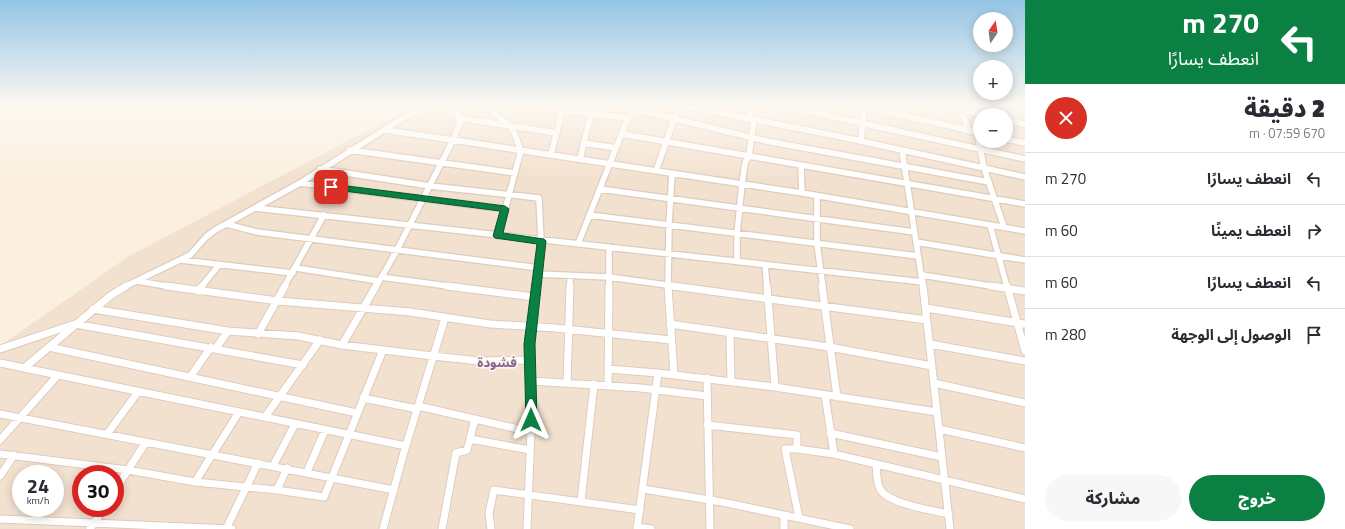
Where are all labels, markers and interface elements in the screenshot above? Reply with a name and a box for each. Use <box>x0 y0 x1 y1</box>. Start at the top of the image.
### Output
text: 270 m <box>1182 1 1259 44</box>
north arrow <box>973 12 1013 52</box>
map controls <box>973 12 1013 148</box>
icon: left <box>1273 16 1325 68</box>
text: انعطف يسارًا <box>1168 45 1259 72</box>
button: + <box>973 60 1013 100</box>
text: 2 دقيقة <box>1244 90 1325 126</box>
button: close <box>1045 97 1087 139</box>
button: − <box>973 108 1013 148</box>
text: 670 m · 07:59 <box>1249 123 1325 143</box>
text: 270 m <box>1045 167 1086 190</box>
text: انعطف يسارًا <box>1207 167 1291 190</box>
icon: left <box>1303 168 1325 190</box>
pin <box>314 170 348 204</box>
icon: arrive <box>320 176 342 198</box>
text: 60 m <box>1045 219 1078 242</box>
text: انعطف يمينًا <box>1211 219 1291 242</box>
icon: right <box>1303 220 1325 242</box>
text: 60 m <box>1045 271 1078 294</box>
text: انعطف يسارًا <box>1207 271 1291 294</box>
icon: left <box>1303 272 1325 294</box>
text: 280 m <box>1045 323 1086 346</box>
text: الوصول إلى الوجهة <box>1171 323 1291 346</box>
icon: arrive <box>1303 324 1325 346</box>
district label: فشودة <box>477 352 517 372</box>
position arrow <box>510 399 552 441</box>
speed limit sign: 30 <box>72 465 124 517</box>
text: 24 <box>27 470 49 501</box>
button: مشاركة <box>1045 475 1181 521</box>
button: خروج <box>1189 475 1325 521</box>
text: km/h <box>27 493 49 508</box>

